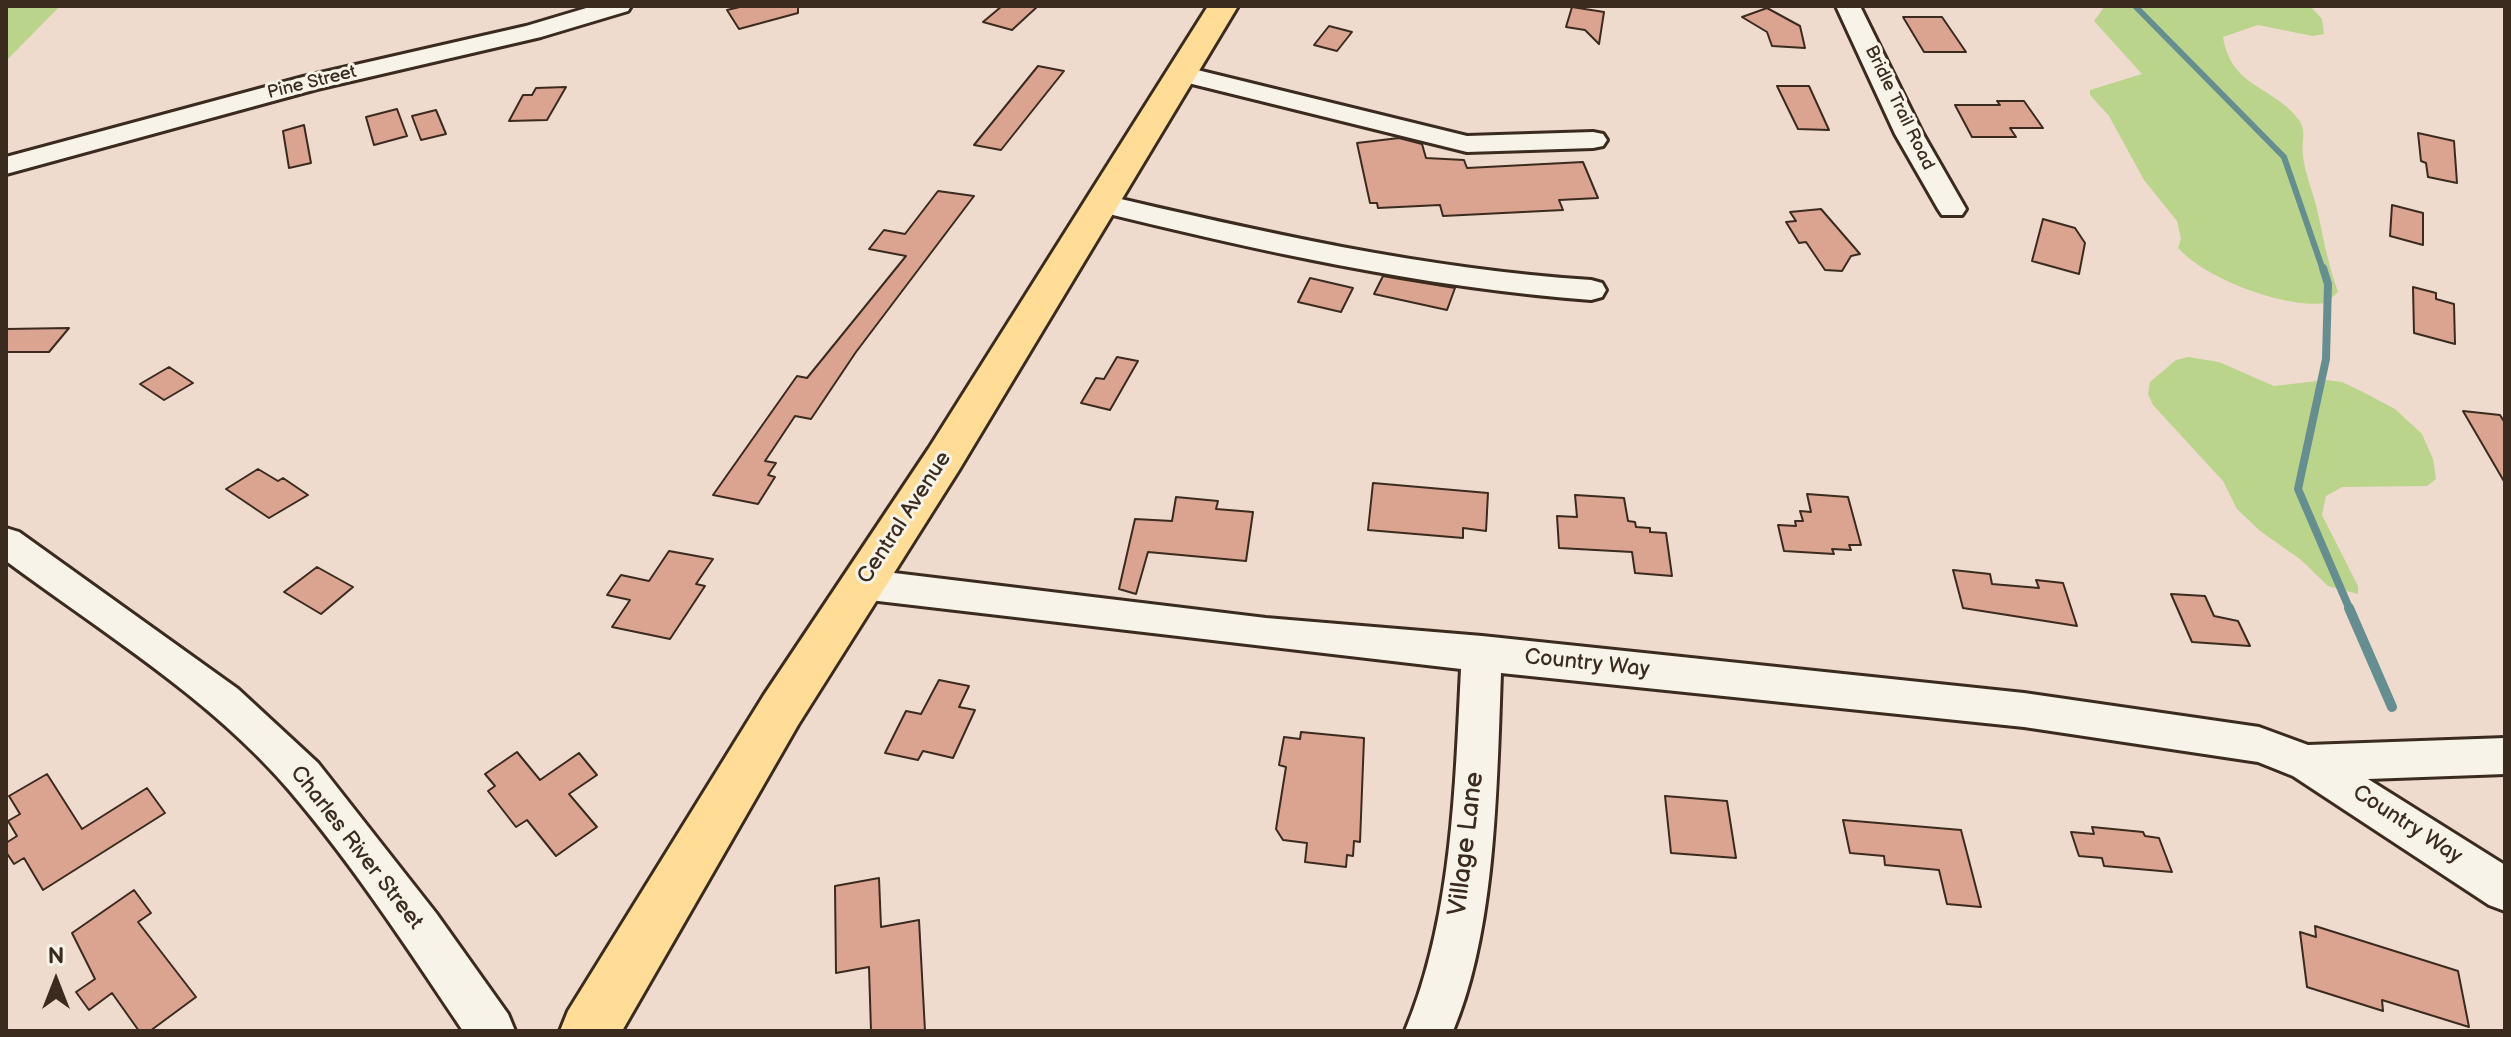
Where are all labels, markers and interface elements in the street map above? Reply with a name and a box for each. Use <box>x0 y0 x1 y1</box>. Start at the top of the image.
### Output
street label: Bridle Trail Road <box>1860 42 1938 174</box>
street label: Pine Street <box>265 62 359 104</box>
street label: Central Avenue <box>852 447 958 589</box>
street label: Country Way <box>1523 644 1651 684</box>
street label: Charles River Street <box>284 761 428 935</box>
street label: Village Lane <box>1443 770 1491 918</box>
street label: Country Way <box>2347 780 2467 870</box>
north arrow <box>16 941 96 1021</box>
text: N <box>48 943 64 970</box>

